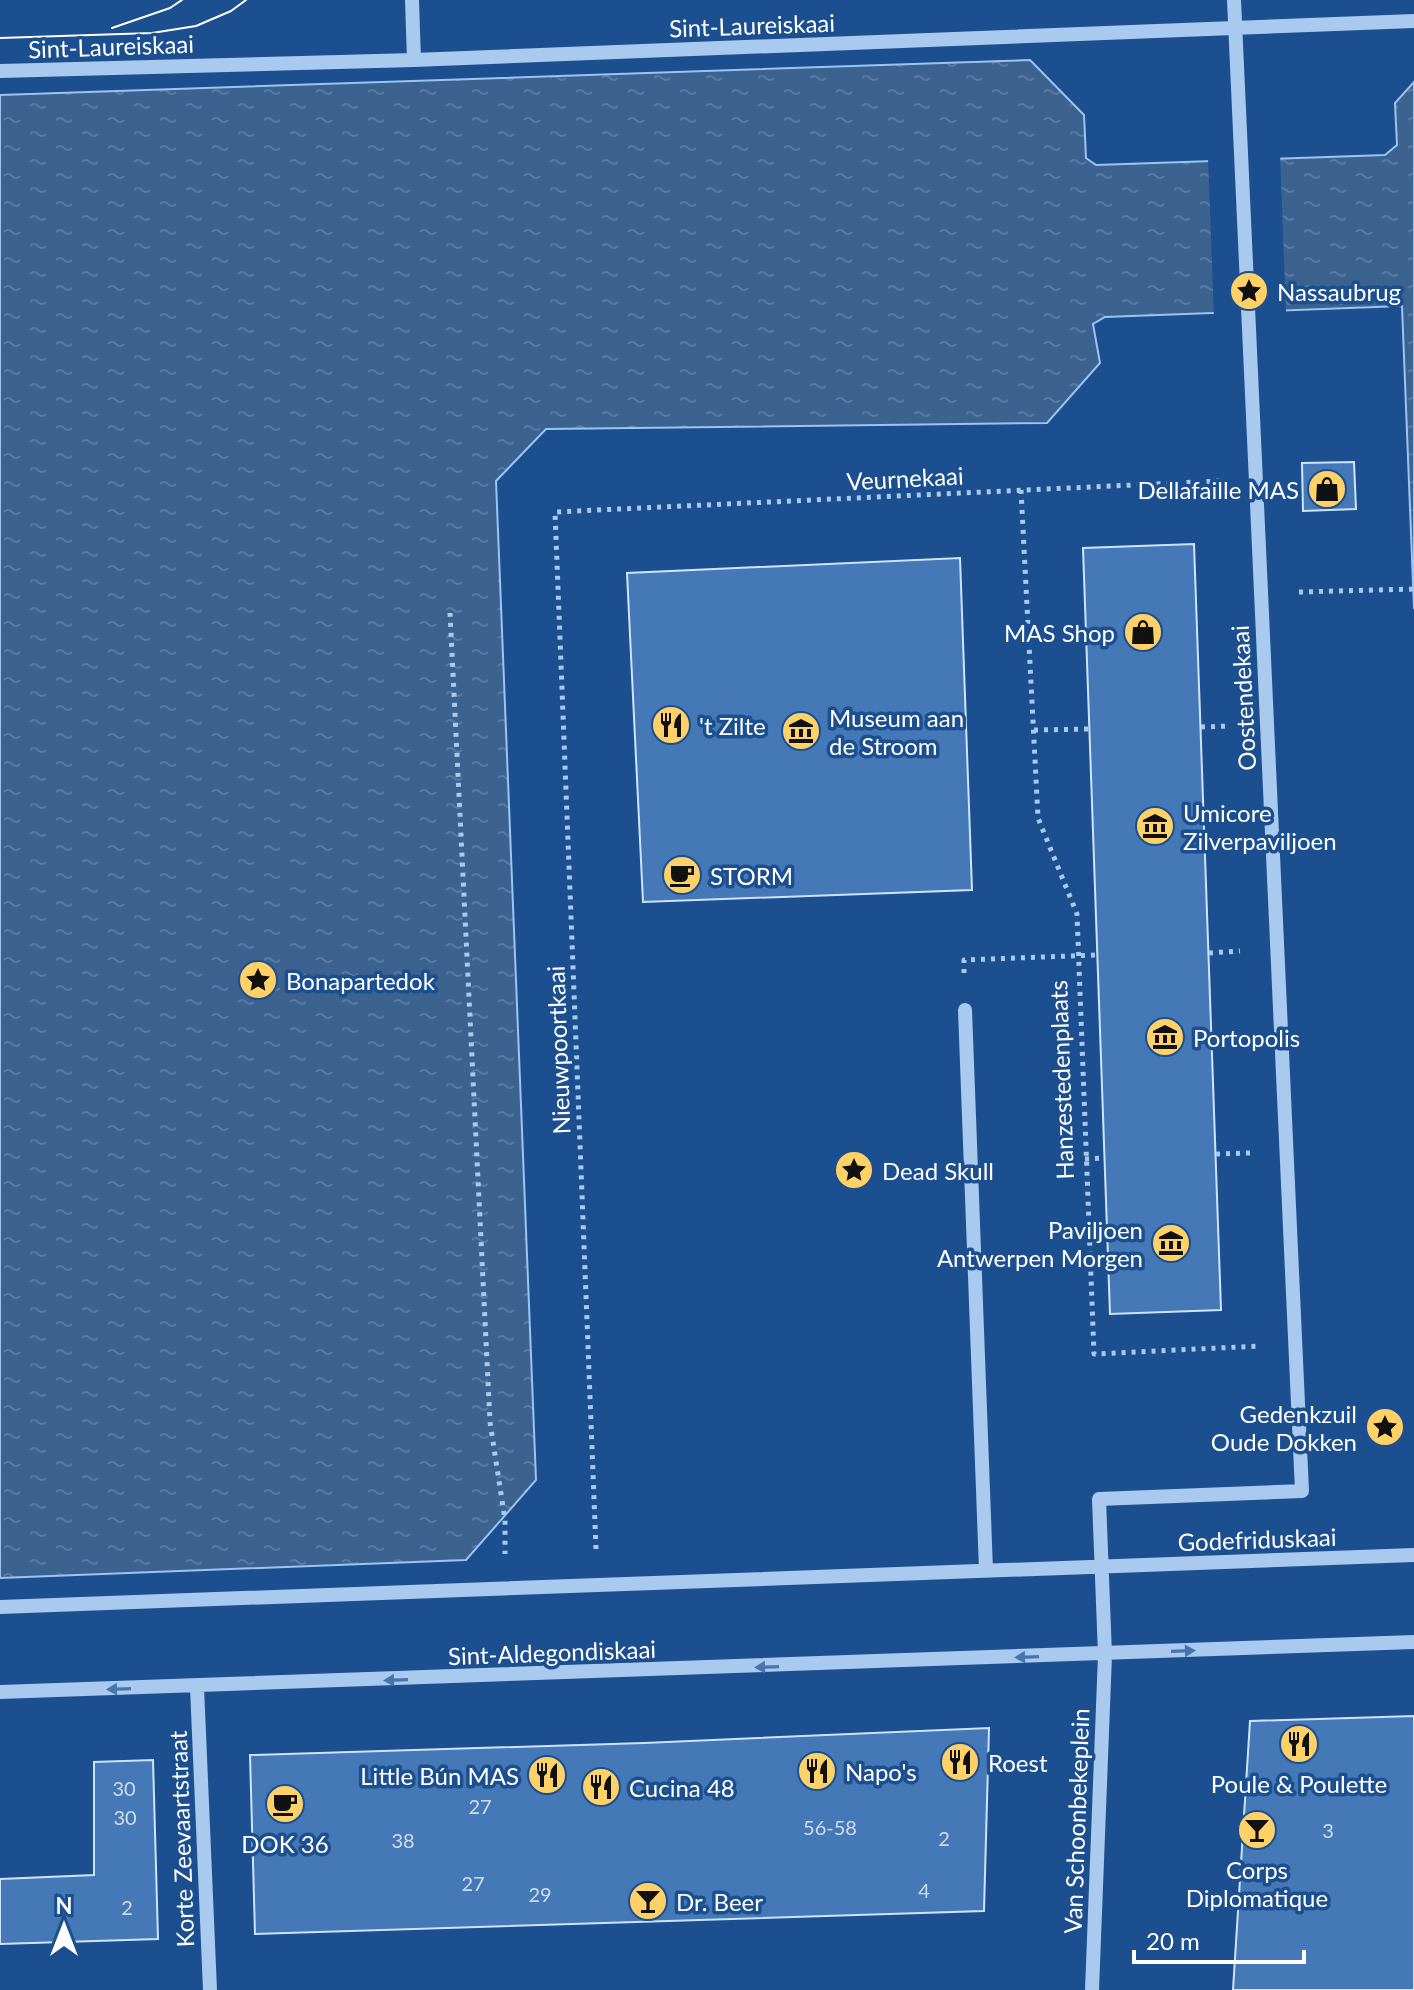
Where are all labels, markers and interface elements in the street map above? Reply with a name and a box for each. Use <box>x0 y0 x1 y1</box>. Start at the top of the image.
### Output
street label: Sint-Laureiskaai <box>669 8 835 42</box>
street label: Sint-Laureiskaai <box>28 29 194 63</box>
place icon: Nassaubrug <box>1228 270 1270 312</box>
place label: Nassaubrug <box>1277 277 1401 306</box>
street label: Veurnekaai <box>846 460 964 496</box>
shop icon: Dellafaille MAS <box>1306 468 1348 510</box>
place label: Dellafaille MAS <box>1137 475 1299 504</box>
shop icon: MAS Shop <box>1122 611 1164 653</box>
place label: MAS Shop <box>1004 618 1115 647</box>
street label: Oostendekaai <box>1225 625 1261 771</box>
place label: Museum aan de Stroom <box>829 703 964 760</box>
restaurant icon: 't Zilte <box>650 704 692 746</box>
museum icon: Museum aan de Stroom <box>780 710 822 752</box>
place label: 't Zilte <box>699 711 766 740</box>
place label: Umicore Zilverpaviljoen <box>1183 798 1337 855</box>
museum icon: Umicore Zilverpaviljoen <box>1134 805 1176 847</box>
cafe icon: STORM <box>661 854 703 896</box>
place label: STORM <box>710 861 793 890</box>
place icon: Bonapartedok <box>237 959 279 1001</box>
street label: Nieuwpoortkaai <box>541 965 575 1135</box>
place label: Bonapartedok <box>286 966 436 995</box>
street label: Hanzestedenplaats <box>1043 980 1079 1180</box>
museum icon: Portopolis <box>1144 1016 1186 1058</box>
place label: Portopolis <box>1193 1023 1300 1052</box>
place icon: Dead Skull <box>833 1149 875 1191</box>
place label: Dead Skull <box>882 1156 994 1185</box>
place label: Paviljoen Antwerpen Morgen <box>937 1215 1143 1272</box>
museum icon: Paviljoen Antwerpen Morgen <box>1150 1222 1192 1264</box>
place label: Gedenkzuil Oude Dokken <box>1211 1399 1357 1456</box>
place icon: Gedenkzuil Oude Dokken <box>1364 1406 1406 1448</box>
street label: Godefriduskaai <box>1177 1522 1337 1556</box>
street label: Sint-Aldegondiskaai <box>448 1634 656 1670</box>
one-way arrow <box>1171 1645 1196 1658</box>
one-way arrow <box>1014 1651 1039 1664</box>
one-way arrow <box>754 1660 779 1673</box>
one-way arrow <box>383 1673 408 1686</box>
one-way arrow <box>106 1683 131 1695</box>
street label: Van Schoonbekeplein <box>1058 1708 1094 1934</box>
restaurant icon: Poule & Poulette <box>1278 1723 1320 1765</box>
street label: Korte Zeevaartstraat <box>163 1730 199 1948</box>
restaurant icon: Roest <box>939 1741 981 1783</box>
place label: Roest <box>988 1748 1048 1777</box>
restaurant icon: Napo's <box>796 1750 838 1792</box>
restaurant icon: Little Bún MAS <box>526 1754 568 1796</box>
place label: Napo's <box>845 1757 917 1786</box>
place label: Little Bún MAS <box>360 1761 519 1790</box>
restaurant icon: Cucina 48 <box>580 1766 622 1808</box>
place label: Poule & Poulette <box>1211 1769 1387 1798</box>
place label: Cucina 48 <box>629 1773 735 1802</box>
house number: 30 <box>112 1776 136 1800</box>
cafe icon: DOK 36 <box>264 1783 306 1825</box>
house number: 27 <box>468 1794 492 1818</box>
house number: 30 <box>113 1805 137 1829</box>
bar icon: Corps Diplomatique <box>1236 1809 1278 1851</box>
house number: 56-58 <box>803 1815 857 1839</box>
house number: 3 <box>1322 1818 1334 1842</box>
house number: 2 <box>938 1826 950 1850</box>
house number: 38 <box>391 1828 415 1852</box>
place label: DOK 36 <box>241 1829 329 1858</box>
place label: Corps Diplomatique <box>1186 1855 1328 1912</box>
house number: 27 <box>461 1871 485 1895</box>
house number: 4 <box>918 1878 930 1902</box>
bar icon: Dr. Beer <box>627 1880 669 1922</box>
house number: 29 <box>528 1882 552 1906</box>
north arrow <box>24 1886 104 1966</box>
place label: Dr. Beer <box>676 1887 763 1916</box>
text: N <box>56 1892 72 1919</box>
house number: 2 <box>121 1895 133 1919</box>
scale bar <box>1134 1914 1304 1964</box>
text: 20 m <box>1146 1926 1200 1955</box>

